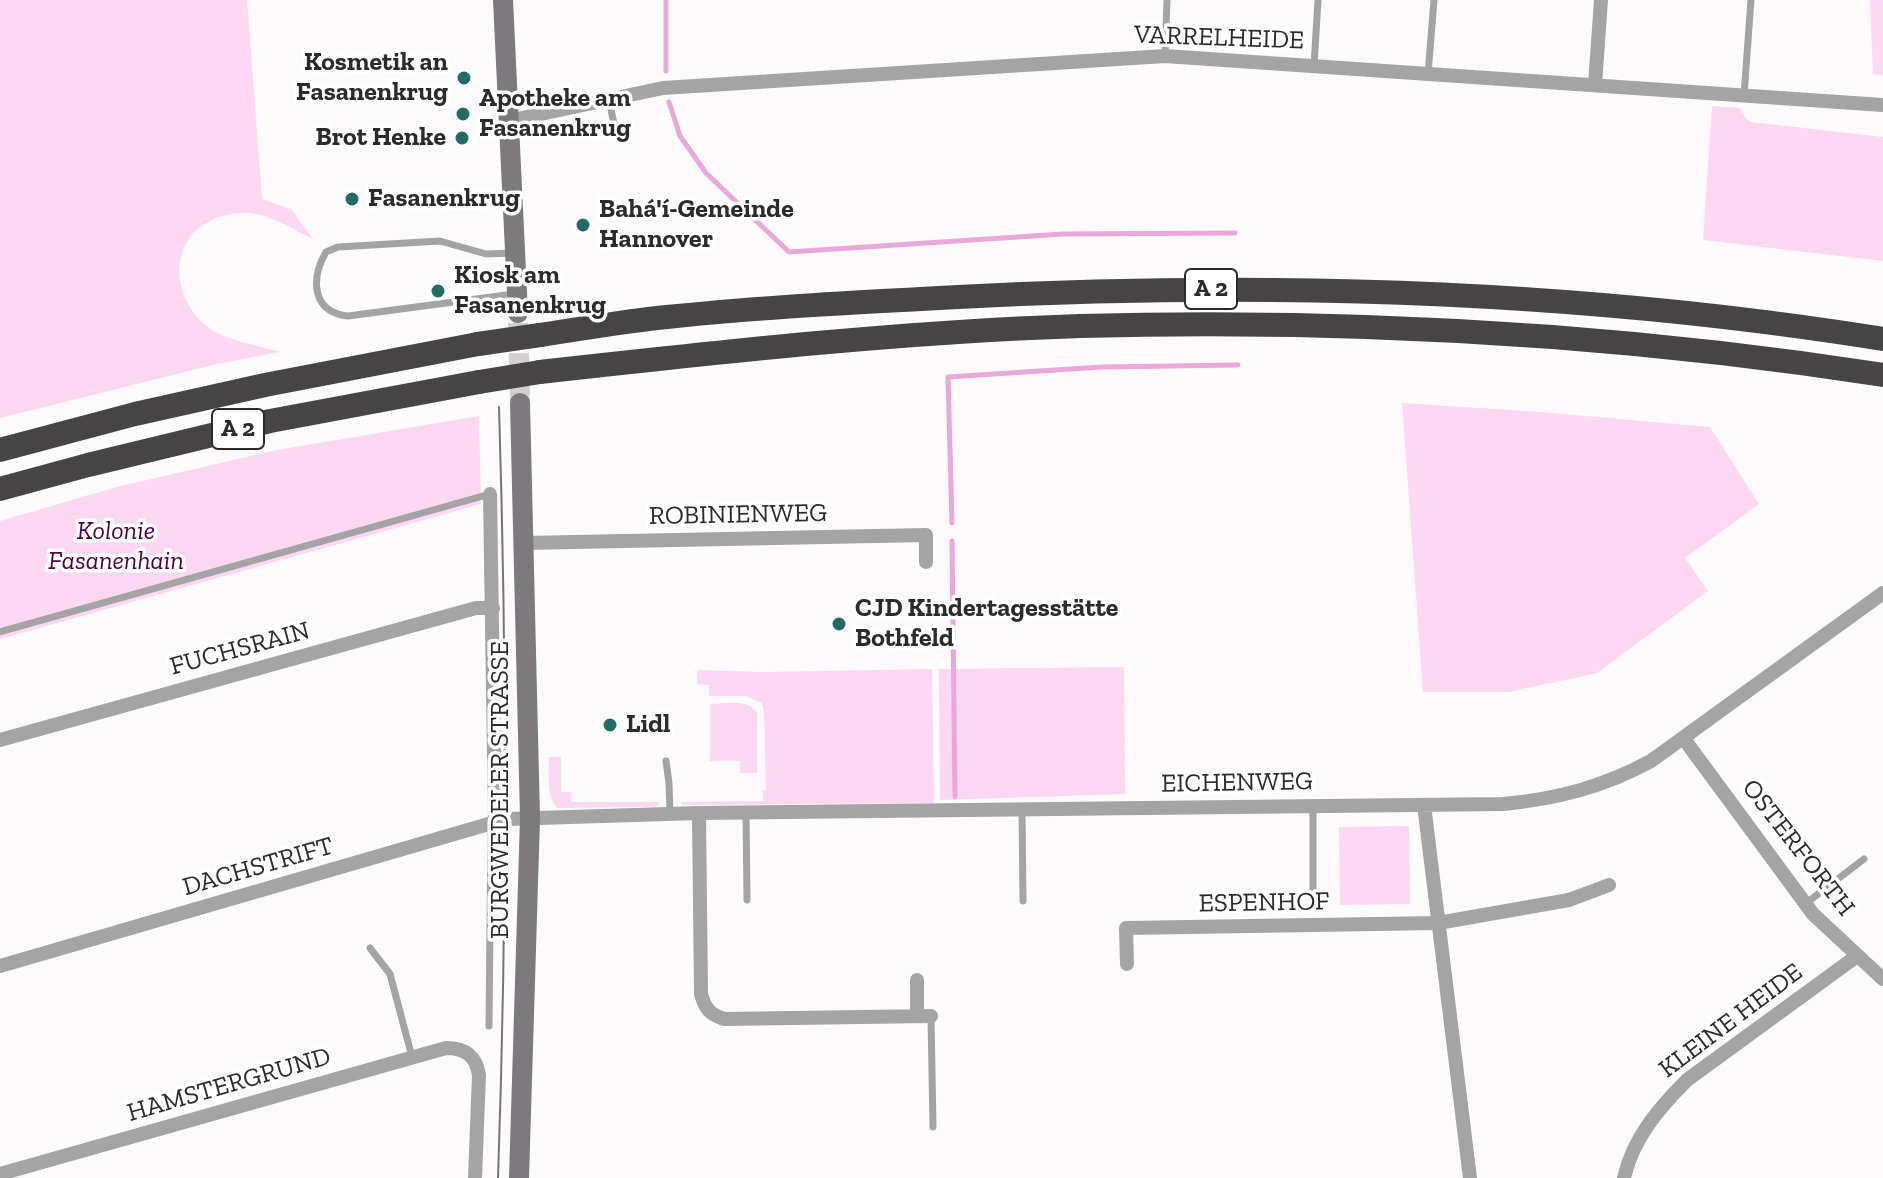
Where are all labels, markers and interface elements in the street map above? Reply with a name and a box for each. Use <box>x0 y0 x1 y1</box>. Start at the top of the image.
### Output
street label: VARRELHEIDE <box>1133 19 1305 57</box>
place label: Kosmetik an Fasanenkrug <box>296 47 448 108</box>
marker: Kosmetik an Fasanenkrug <box>455 69 473 87</box>
place label: Apotheke am Fasanenkrug <box>479 83 631 144</box>
marker: Apotheke am Fasanenkrug <box>454 105 472 123</box>
place label: Brot Henke <box>315 122 446 154</box>
marker: Brot Henke <box>453 129 471 147</box>
place label: Fasanenkrug <box>368 183 520 215</box>
marker: Fasanenkrug <box>343 190 361 208</box>
place label: Bahá'í-Gemeinde Hannover <box>599 194 794 256</box>
marker: Bahá'í-Gemeinde Hannover <box>574 216 592 234</box>
place label: Kiosk am Fasanenkrug <box>454 260 606 322</box>
road number: A 2 <box>1185 269 1237 309</box>
marker: Kiosk am Fasanenkrug <box>429 282 447 300</box>
road number: A 2 <box>212 409 264 449</box>
street label: ROBINIENWEG <box>649 498 827 532</box>
park label: Kolonie Fasanenhain <box>48 516 184 578</box>
place label: CJD Kindertagesstätte Bothfeld <box>855 593 1118 654</box>
street label: FUCHSRAIN <box>167 615 313 683</box>
marker: CJD Kindertagesstätte Bothfeld <box>830 615 848 633</box>
street label: BURGWEDELER STRASSE <box>485 641 517 939</box>
place label: Lidl <box>626 709 671 741</box>
marker: Lidl <box>601 716 619 734</box>
street label: EICHENWEG <box>1161 766 1313 800</box>
street label: OSTERFORTH <box>1735 773 1861 923</box>
street label: DACHSTRIFT <box>179 831 337 903</box>
street label: ESPENHOF <box>1198 886 1330 920</box>
street label: KLEINE HEIDE <box>1653 957 1809 1085</box>
street label: HAMSTERGRUND <box>124 1041 334 1129</box>

